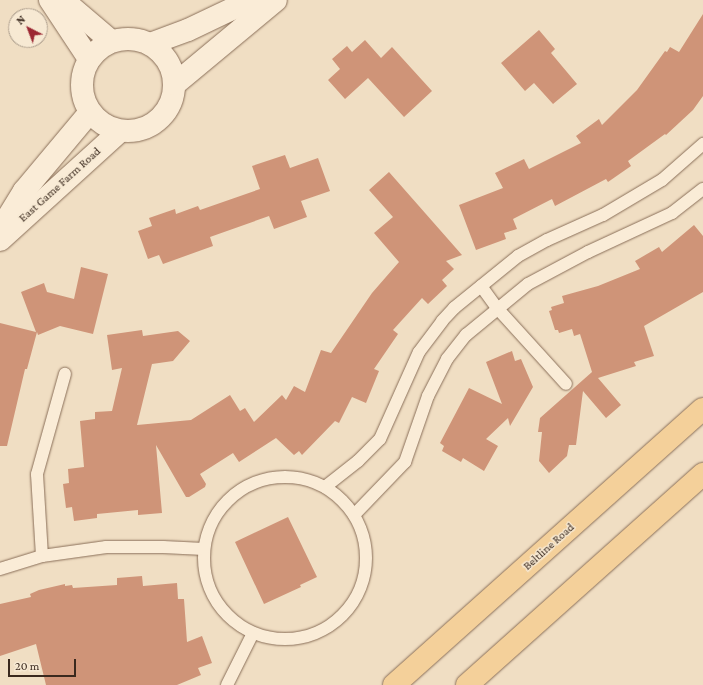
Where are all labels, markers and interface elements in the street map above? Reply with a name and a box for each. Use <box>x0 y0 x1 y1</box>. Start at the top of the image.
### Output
north arrow <box>8 8 48 48</box>
text: N <box>14 13 27 27</box>
street label: East Game Farm Road <box>16 145 104 225</box>
street label: Beltline Road <box>521 520 577 574</box>
scale bar <box>10 651 78 677</box>
text: 20 m <box>15 659 39 673</box>

